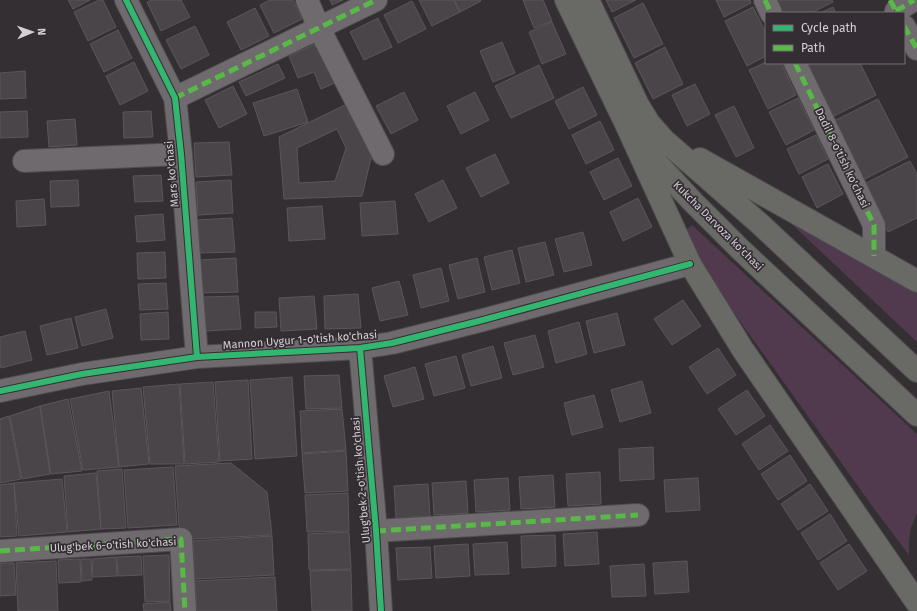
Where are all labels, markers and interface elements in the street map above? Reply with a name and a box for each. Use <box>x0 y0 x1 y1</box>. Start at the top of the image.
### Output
north arrow <box>12 12 52 52</box>
legend <box>765 12 905 64</box>
text: Cycle path <box>801 21 857 35</box>
text: N <box>35 28 48 36</box>
text: Path <box>801 41 825 55</box>
street label: Dadil 8-o'tish ko'chasi <box>812 106 872 210</box>
street label: Mars ko'chasi <box>163 140 181 208</box>
street label: Kukcha Darvoza ko'chasi <box>671 179 765 273</box>
street label: Mannon Uygur 1-o'tish ko'chasi <box>222 328 378 352</box>
street label: Ulug'bek 2-o'tish ko'chasi <box>349 416 373 544</box>
street label: Ulug'bek 6-o'tish ko'chasi <box>49 535 177 555</box>

